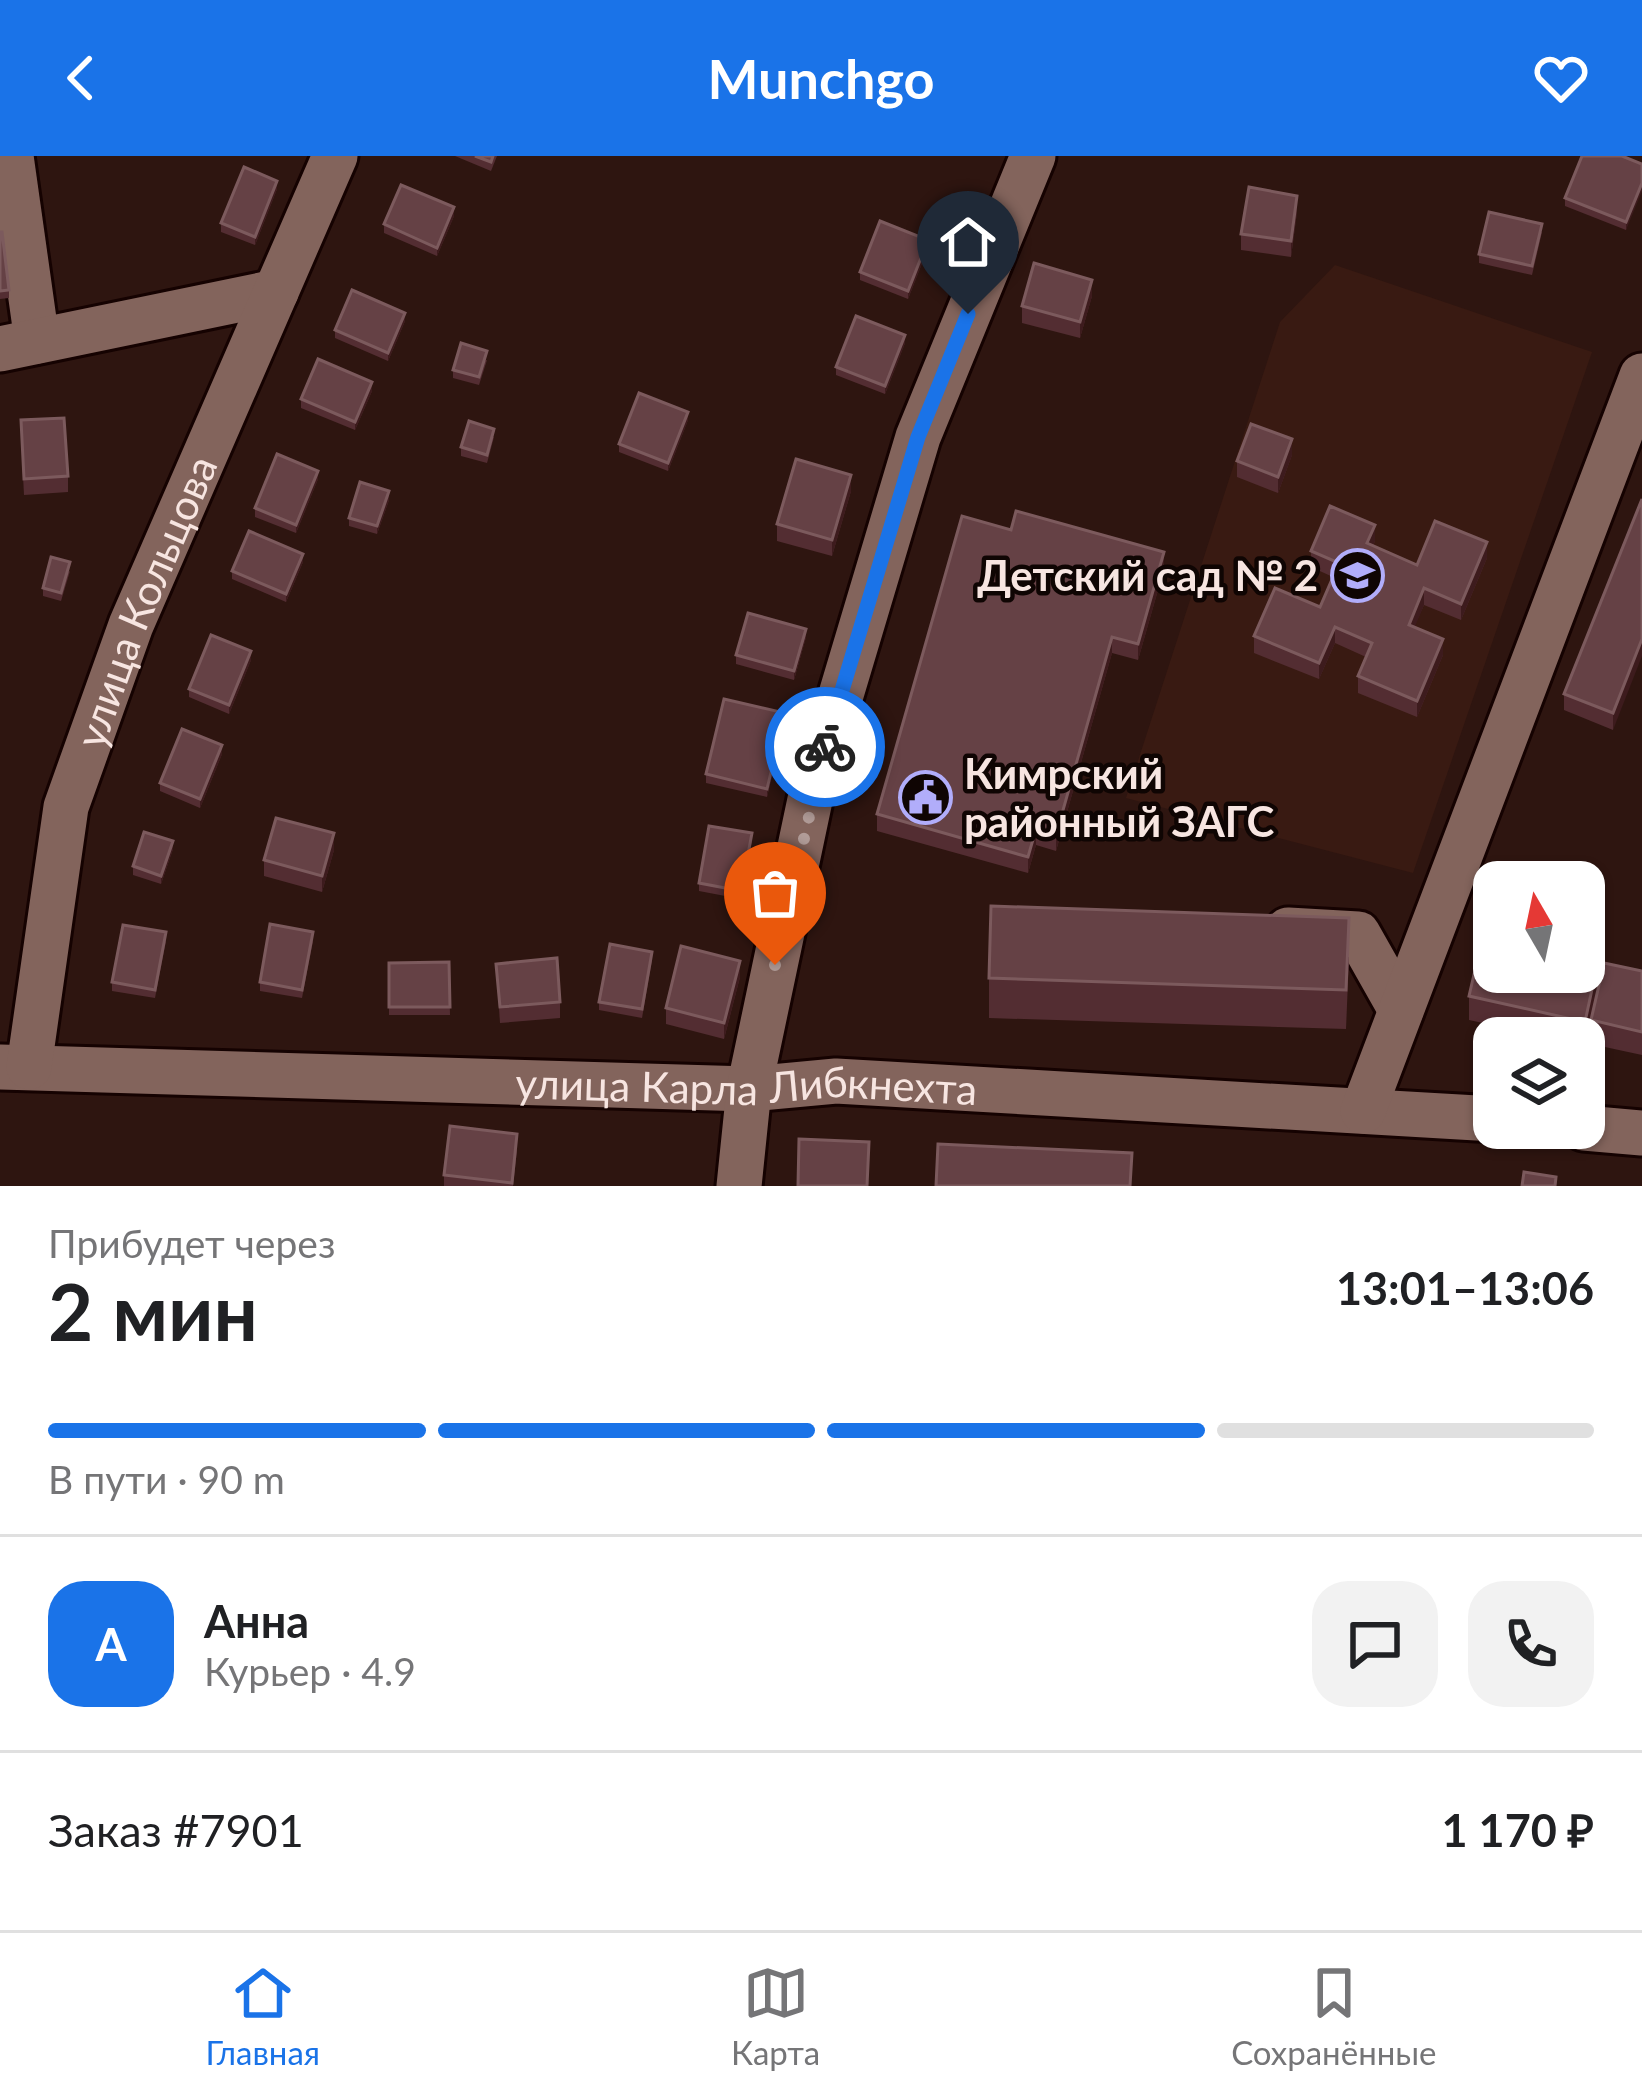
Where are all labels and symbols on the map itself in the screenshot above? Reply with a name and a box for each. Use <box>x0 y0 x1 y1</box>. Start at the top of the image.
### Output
pin <box>917 191 1019 314</box>
street label: улица Кольцова <box>64 448 227 754</box>
school or university icon: Детский сад № 2 <box>1329 547 1385 603</box>
place label: Детский сад № 2 <box>977 550 1318 600</box>
courier <box>765 687 885 807</box>
place label: Кимрский районный ЗАГС <box>964 748 1274 846</box>
public building icon: Кимрский районный ЗАГС <box>897 769 953 825</box>
pin <box>724 842 826 965</box>
north arrow <box>1473 861 1605 993</box>
street label: улица Карла Либкнехта <box>515 1055 979 1114</box>

